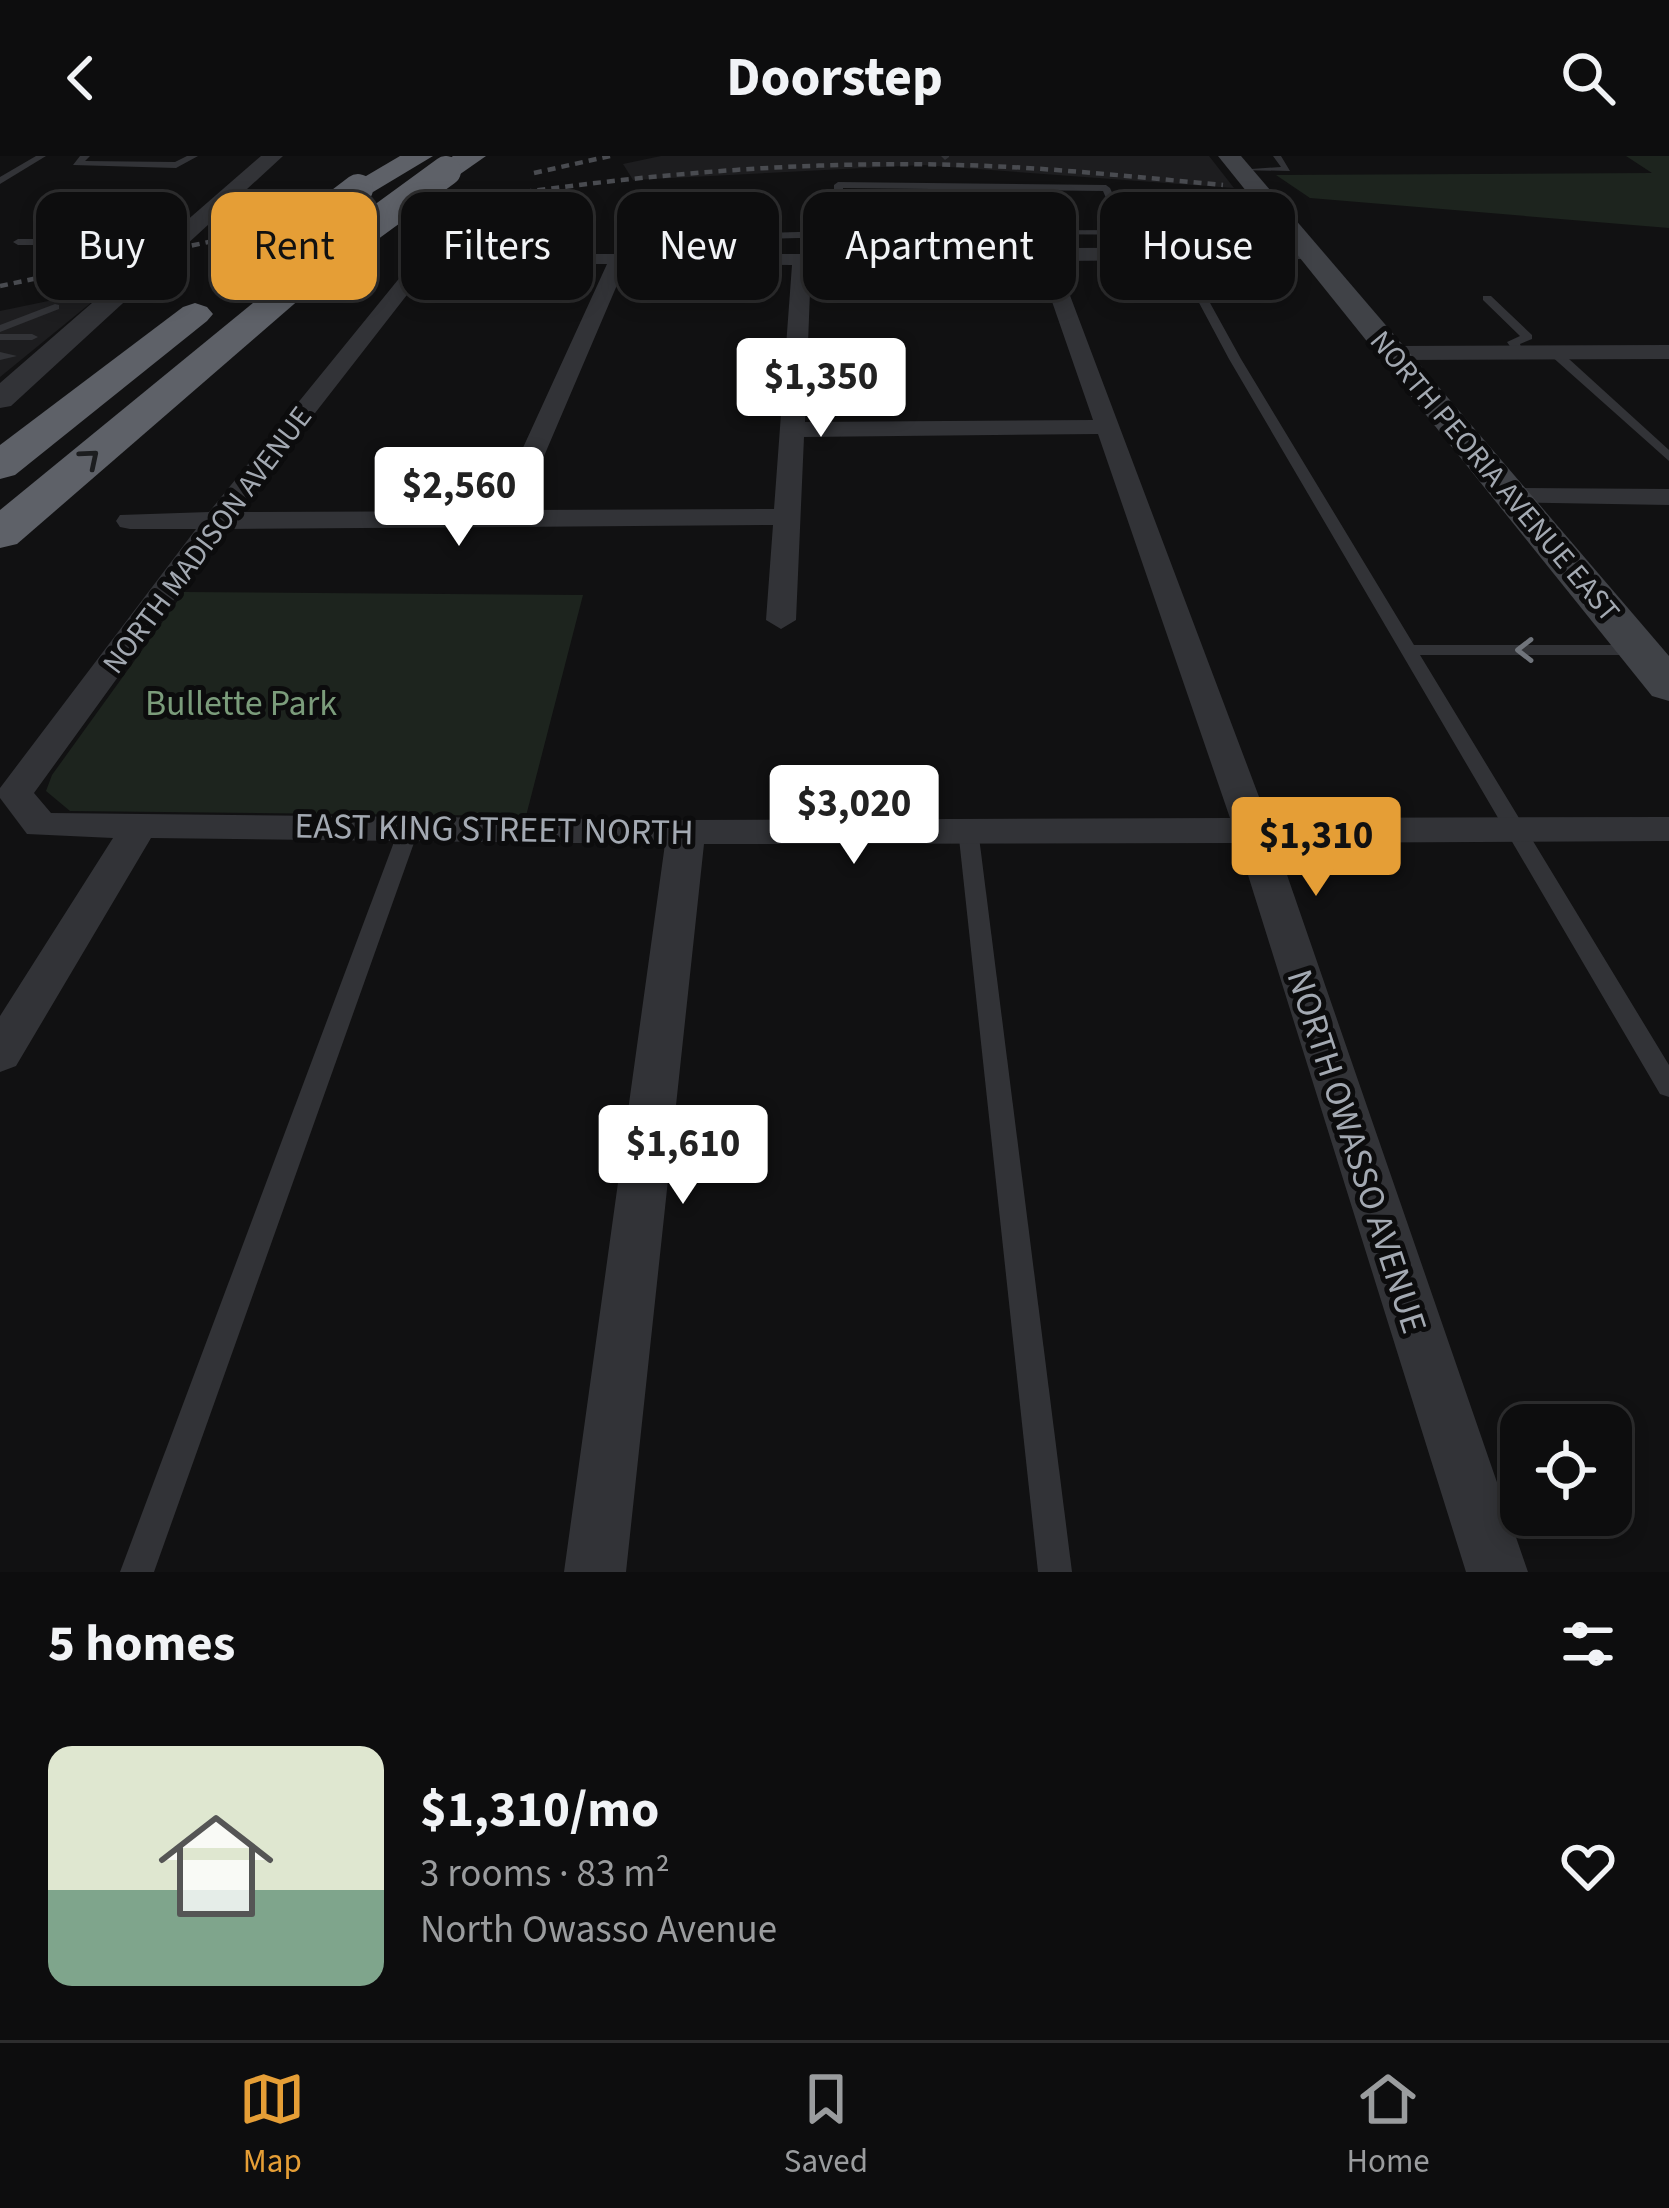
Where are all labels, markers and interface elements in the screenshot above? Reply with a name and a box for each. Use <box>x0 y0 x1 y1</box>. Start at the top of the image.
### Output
text: Doorstep <box>726 40 943 117</box>
icon: back <box>48 45 114 111</box>
icon: search <box>1555 45 1621 111</box>
chip: Buy <box>36 192 187 300</box>
chip: Rent <box>211 192 377 300</box>
chip: Filters <box>401 192 593 300</box>
chip: New <box>617 192 779 300</box>
chip: Apartment <box>803 192 1076 300</box>
chip: House <box>1100 192 1295 300</box>
street label: NORTH PEORIA AVENUE EAST <box>1360 321 1630 631</box>
pin: $1,350 <box>723 338 919 440</box>
text: $1,350 <box>764 349 878 405</box>
street label: NORTH MADISON AVENUE <box>92 398 322 683</box>
pin: $2,560 <box>361 447 557 549</box>
one-way arrow <box>76 451 98 473</box>
text: $2,560 <box>402 458 516 514</box>
one-way arrow <box>1515 637 1533 663</box>
park label: Bullette Park <box>145 678 337 729</box>
pin: $3,020 <box>756 765 952 867</box>
text: $3,020 <box>797 776 911 832</box>
pin: $1,310 <box>1218 797 1414 899</box>
street label: EAST KING STREET NORTH <box>294 801 694 858</box>
text: $1,310 <box>1259 808 1373 864</box>
street label: NORTH OWASSO AVENUE <box>1274 963 1440 1340</box>
pin: $1,610 <box>585 1105 781 1207</box>
text: $1,610 <box>626 1116 740 1172</box>
map controls <box>1500 1404 1632 1536</box>
button: locate <box>1500 1404 1632 1536</box>
text: 5 homes <box>48 1608 235 1680</box>
icon: filters <box>1555 1611 1621 1677</box>
text: $1,310/mo <box>420 1774 659 1846</box>
icon: home <box>144 1794 288 1938</box>
icon: heart <box>1555 1833 1621 1899</box>
text: 3 rooms · 83 m² <box>420 1846 670 1902</box>
text: North Owasso Avenue <box>420 1902 777 1958</box>
tab: Map <box>239 2066 305 2185</box>
tab: Saved <box>784 2066 868 2185</box>
tab: Home <box>1347 2066 1430 2185</box>

